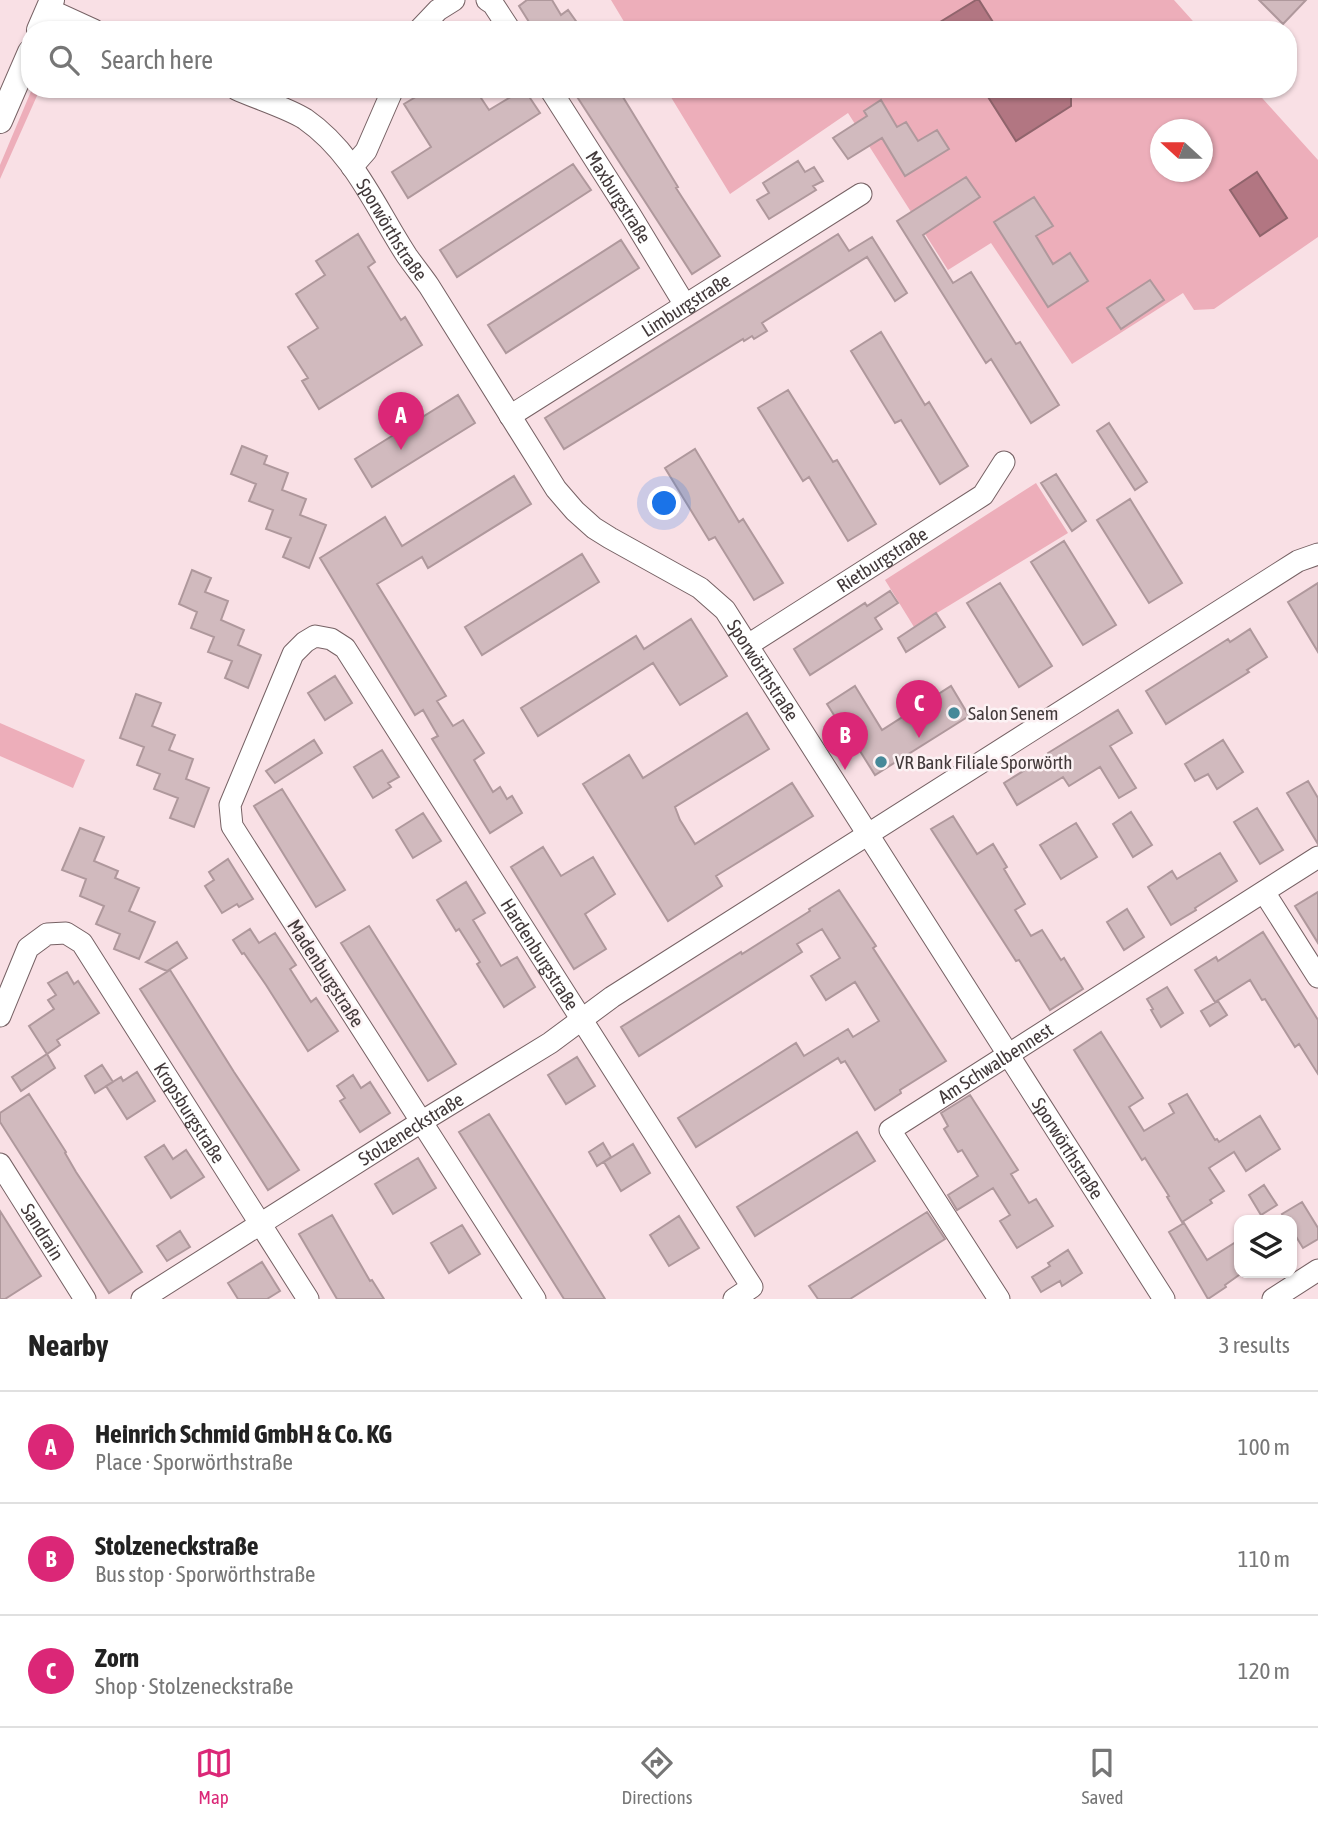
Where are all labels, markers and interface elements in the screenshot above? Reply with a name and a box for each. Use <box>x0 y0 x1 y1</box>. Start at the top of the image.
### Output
search box <box>21 21 1297 98</box>
icon: search <box>45 41 83 79</box>
text: Search here <box>101 45 213 75</box>
north arrow <box>1150 119 1213 182</box>
street label: Maxburgstraße <box>581 147 656 247</box>
street label: Sporwörthstraße <box>352 174 432 285</box>
street label: Limburgstraße <box>637 269 734 341</box>
pin: A <box>378 392 424 450</box>
your location <box>647 486 681 520</box>
street label: Rietburgstraße <box>833 522 931 597</box>
street label: Sporwörthstraße <box>723 615 804 725</box>
pin: C <box>896 680 942 738</box>
place label: Salon Senem <box>968 702 1059 724</box>
marker: Salon Senem <box>946 705 962 721</box>
pin: B <box>822 712 868 770</box>
place label: VR Bank Filiale Sporwörth <box>895 751 1072 773</box>
marker: VR Bank Filiale Sporwörth <box>873 754 889 770</box>
street label: Hardenburgstraße <box>496 894 584 1014</box>
street label: Madenburgstraße <box>283 915 369 1031</box>
street label: Am Schwalbennest <box>934 1018 1057 1108</box>
street label: Kropsburgstraße <box>150 1058 230 1167</box>
street label: Stolzeneckstraße <box>354 1088 467 1170</box>
street label: Sporwörthstraße <box>1028 1094 1108 1203</box>
street label: Sandrain <box>17 1199 69 1264</box>
map controls <box>1234 1215 1297 1278</box>
button: layers <box>1234 1215 1297 1278</box>
text: Nearby <box>28 1328 108 1362</box>
text: 3 results <box>1219 1332 1290 1358</box>
text: Heinrich Schmid GmbH & Co. KG <box>95 1419 392 1449</box>
text: A <box>45 1434 57 1460</box>
text: 100 m <box>1238 1434 1290 1460</box>
text: Place · Sporwörthstraße <box>95 1449 293 1475</box>
text: Stolzeneckstraße <box>95 1531 258 1561</box>
text: B <box>46 1546 56 1572</box>
text: 110 m <box>1238 1546 1290 1572</box>
text: Bus stop · Sporwörthstraße <box>95 1561 316 1587</box>
text: Zorn <box>95 1643 139 1673</box>
text: C <box>46 1658 56 1684</box>
text: 120 m <box>1238 1658 1290 1684</box>
text: Shop · Stolzeneckstraße <box>95 1673 293 1699</box>
tab: Map <box>195 1744 233 1808</box>
tab: Directions <box>622 1744 692 1808</box>
tab: Saved <box>1081 1744 1123 1808</box>

